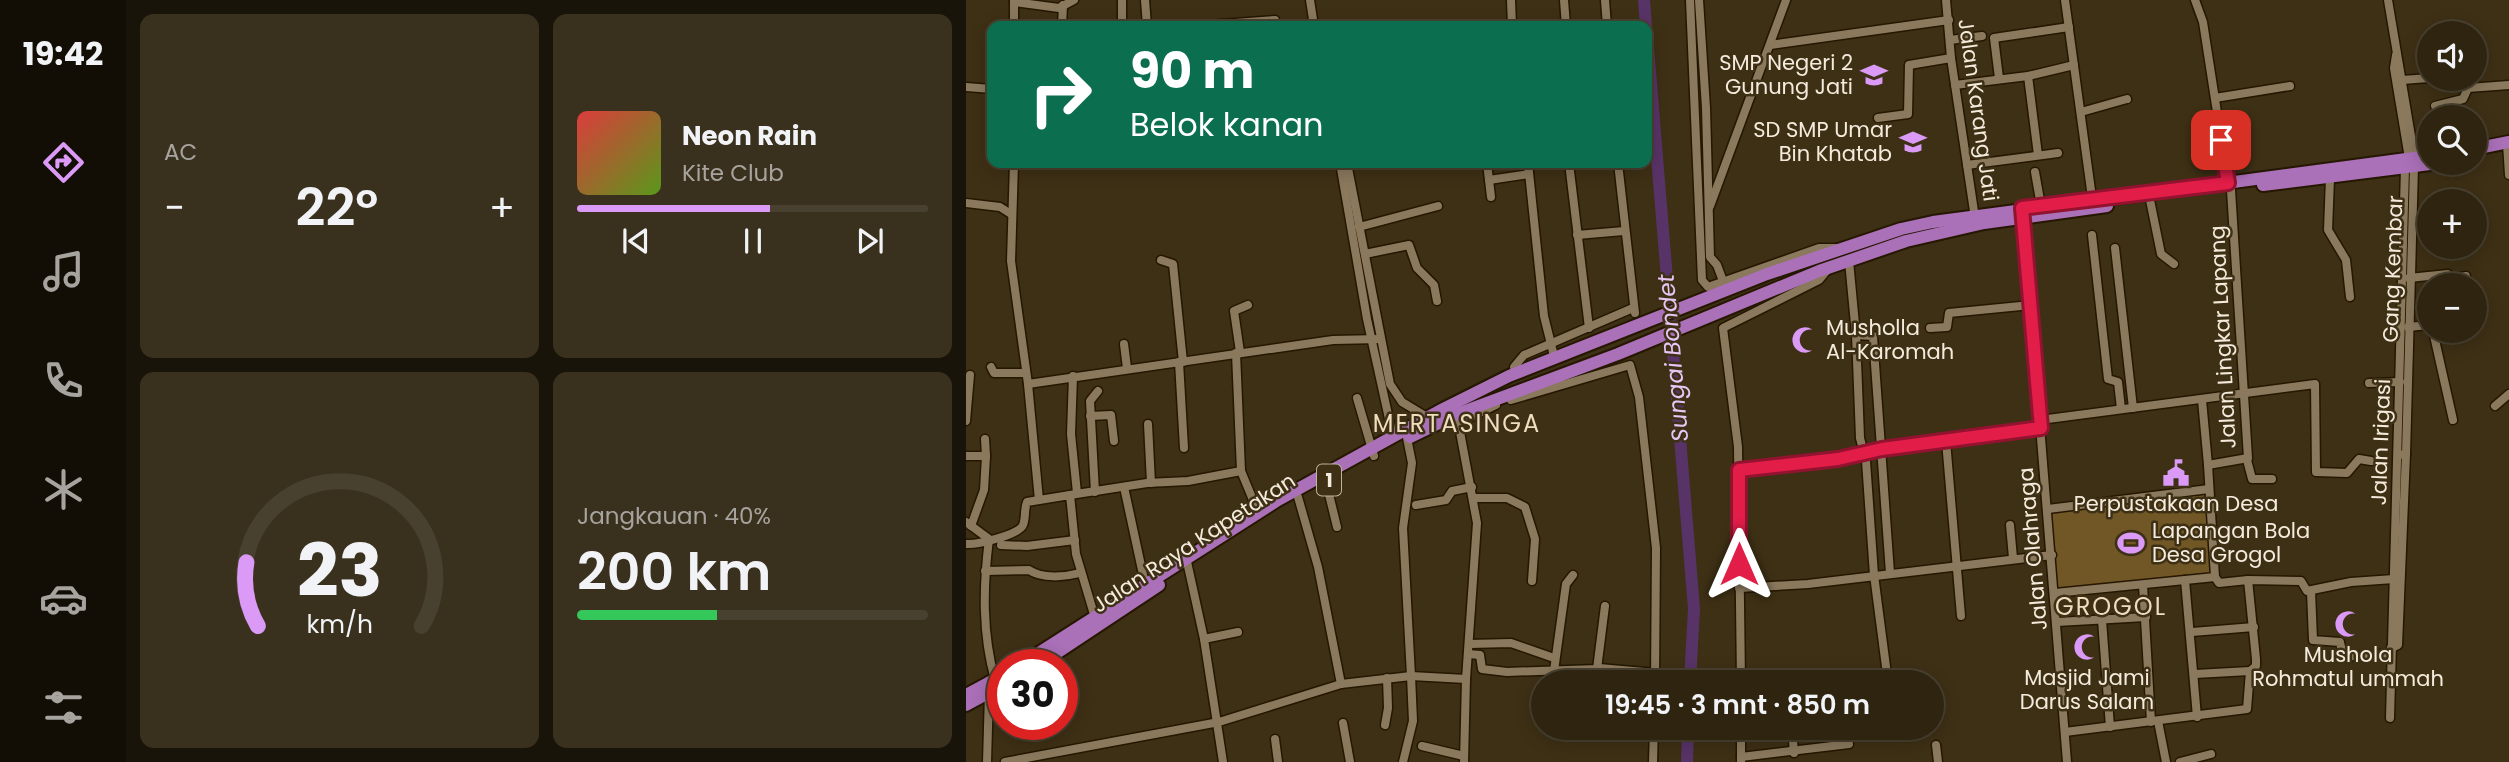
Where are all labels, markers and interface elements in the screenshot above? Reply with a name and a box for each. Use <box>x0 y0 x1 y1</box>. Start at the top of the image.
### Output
street label: Jalan Karang Jati <box>1951 17 2006 203</box>
map controls <box>2417 21 2487 343</box>
button: sound <box>2417 21 2487 91</box>
text: 19:42 <box>23 31 103 76</box>
text: 90 m <box>1130 37 1254 105</box>
place label: SMP Negeri 2 Gunung Jati <box>1719 48 1853 101</box>
icon: right <box>1015 49 1106 140</box>
school or university icon: SMP Negeri 2 Gunung Jati <box>1859 60 1889 90</box>
text: Belok kanan <box>1130 102 1324 147</box>
button: search <box>2417 105 2487 175</box>
pin <box>2191 110 2251 170</box>
place label: SD SMP Umar Bin Khatab <box>1753 115 1892 168</box>
text: Neon Rain <box>682 118 817 154</box>
icon: arrive <box>2202 121 2240 159</box>
school or university icon: SD SMP Umar Bin Khatab <box>1898 127 1928 157</box>
text: AC <box>164 136 197 168</box>
icon: directions <box>39 138 88 187</box>
text: Kite Club <box>682 157 784 189</box>
text: 22° <box>296 171 378 244</box>
text: − <box>164 181 185 234</box>
text: + <box>489 181 515 234</box>
button: + <box>2417 189 2487 259</box>
street label: Gang Kembar <box>2375 195 2410 343</box>
icon: previous <box>617 222 655 260</box>
icon: pause <box>734 222 772 260</box>
icon: next <box>851 222 889 260</box>
street label: Jalan Lingkar Lapang <box>2202 225 2243 449</box>
icon: music <box>39 247 88 296</box>
water label: Sungai Bondet <box>1650 272 1696 443</box>
button: − <box>2417 273 2487 343</box>
place label: Musholla Al-Karomah <box>1826 313 1954 366</box>
mosque icon: Musholla Al-Karomah <box>1790 325 1820 355</box>
icon: phone <box>39 356 88 405</box>
street label: Jalan Irigasi <box>2364 378 2397 506</box>
district label: MERTASINGA <box>1373 407 1541 440</box>
public building icon: Perpustakaan Desa <box>2161 458 2191 488</box>
road number: 1 <box>1317 464 1341 495</box>
icon: climate <box>39 465 88 514</box>
street label: Jalan Raya Kapetakan <box>1087 466 1301 619</box>
street label: Jalan Olahraga <box>2011 466 2054 632</box>
place label: Perpustakaan Desa <box>2074 489 2278 518</box>
text: Jangkauan · 40% <box>577 500 771 532</box>
place label: Lapangan Bola Desa Grogol <box>2152 516 2310 569</box>
text: 23 <box>297 520 382 621</box>
position arrow <box>1702 527 1776 601</box>
sports icon: Lapangan Bola Desa Grogol <box>2116 528 2146 558</box>
text: 200 km <box>577 535 771 608</box>
icon: car <box>39 574 88 623</box>
district label: GROGOL <box>2055 590 2167 623</box>
text: km/h <box>306 607 373 642</box>
mosque icon: Mushola Rohmatul ummah <box>2333 609 2363 639</box>
mosque icon: Masjid Jami Darus Salam <box>2072 632 2102 662</box>
place label: Mushola Rohmatul ummah <box>2252 640 2444 693</box>
speed limit sign: 30 <box>987 649 1078 740</box>
place label: Masjid Jami Darus Salam <box>2020 663 2154 716</box>
icon: filters <box>39 683 88 732</box>
text: 19:45 · 3 mnt · 850 m <box>1605 687 1870 723</box>

